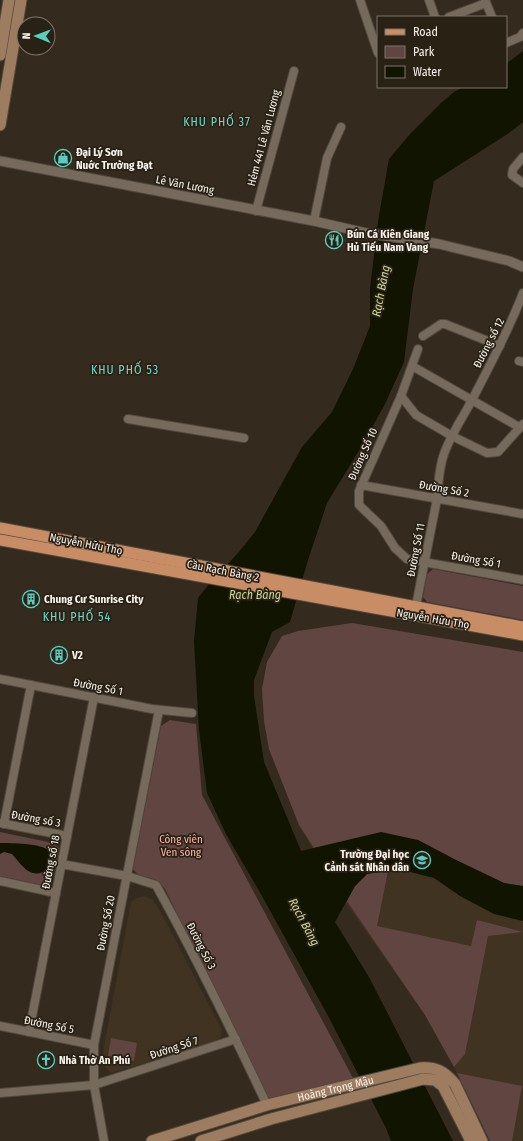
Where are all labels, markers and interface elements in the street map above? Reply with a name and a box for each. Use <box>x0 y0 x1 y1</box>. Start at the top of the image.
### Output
north arrow <box>16 16 56 56</box>
legend <box>377 16 507 88</box>
text: Road <box>413 25 438 39</box>
text: N <box>20 32 33 39</box>
text: Park <box>413 45 435 59</box>
text: Water <box>413 65 442 79</box>
street label: Hẻm 441 Lê Văn Lương <box>245 88 283 188</box>
district label: KHU PHỐ 37 <box>183 112 251 129</box>
place label: Đại Lý Sơn Nuớc Trường Đạt <box>76 146 153 172</box>
shop icon: Đại Lý Sơn Nuớc Trường Đạt <box>53 148 73 168</box>
street label: Lê Văn Lương <box>155 173 216 197</box>
place label: Bún Cá Kiên Giang Hủ Tiếu Nam Vang <box>347 228 430 254</box>
restaurant icon: Bún Cá Kiên Giang Hủ Tiếu Nam Vang <box>324 230 344 250</box>
water label: Rạch Bàng <box>369 264 393 318</box>
street label: Đường số 12 <box>471 316 507 370</box>
district label: KHU PHỐ 53 <box>91 360 159 377</box>
street label: Đường Số 10 <box>346 426 380 482</box>
street label: Đường Số 2 <box>418 478 470 500</box>
street label: Đường Số 11 <box>404 522 428 578</box>
street label: Nguyễn Hữu Thọ <box>48 531 124 557</box>
street label: Đường Số 1 <box>450 549 502 571</box>
street label: Cầu Rạch Bàng 2 <box>186 558 260 584</box>
water label: Rạch Bàng <box>229 588 281 602</box>
building icon: Chung Cư Sunrise City <box>21 589 41 609</box>
place label: Chung Cư Sunrise City <box>44 593 144 606</box>
street label: Nguyễn Hữu Thọ <box>395 606 471 632</box>
district label: KHU PHỐ 54 <box>43 607 111 624</box>
building icon: V2 <box>49 645 69 665</box>
place label: V2 <box>71 649 83 662</box>
street label: Đường Số 1 <box>72 676 124 698</box>
street label: Đường số 3 <box>10 808 62 830</box>
street label: Đường số 18 <box>39 833 63 890</box>
park label: Công viên Ven sông <box>159 833 203 859</box>
place label: Trường Đại học Cảnh sát Nhân dân <box>325 848 409 874</box>
school or university icon: Trường Đại học Cảnh sát Nhân dân <box>412 850 432 870</box>
street label: Đường Số 20 <box>94 894 118 952</box>
water label: Rạch Bàng <box>286 896 322 948</box>
street label: Đường Số 3 <box>184 920 218 972</box>
street label: Đường Số 5 <box>23 1014 75 1036</box>
street label: Đường Số 7 <box>148 1034 200 1062</box>
church icon: Nhà Thờ An Phú <box>36 1050 56 1070</box>
place label: Nhà Thờ An Phú <box>59 1054 130 1067</box>
street label: Hoàng Trọng Mậu <box>296 1073 375 1104</box>

